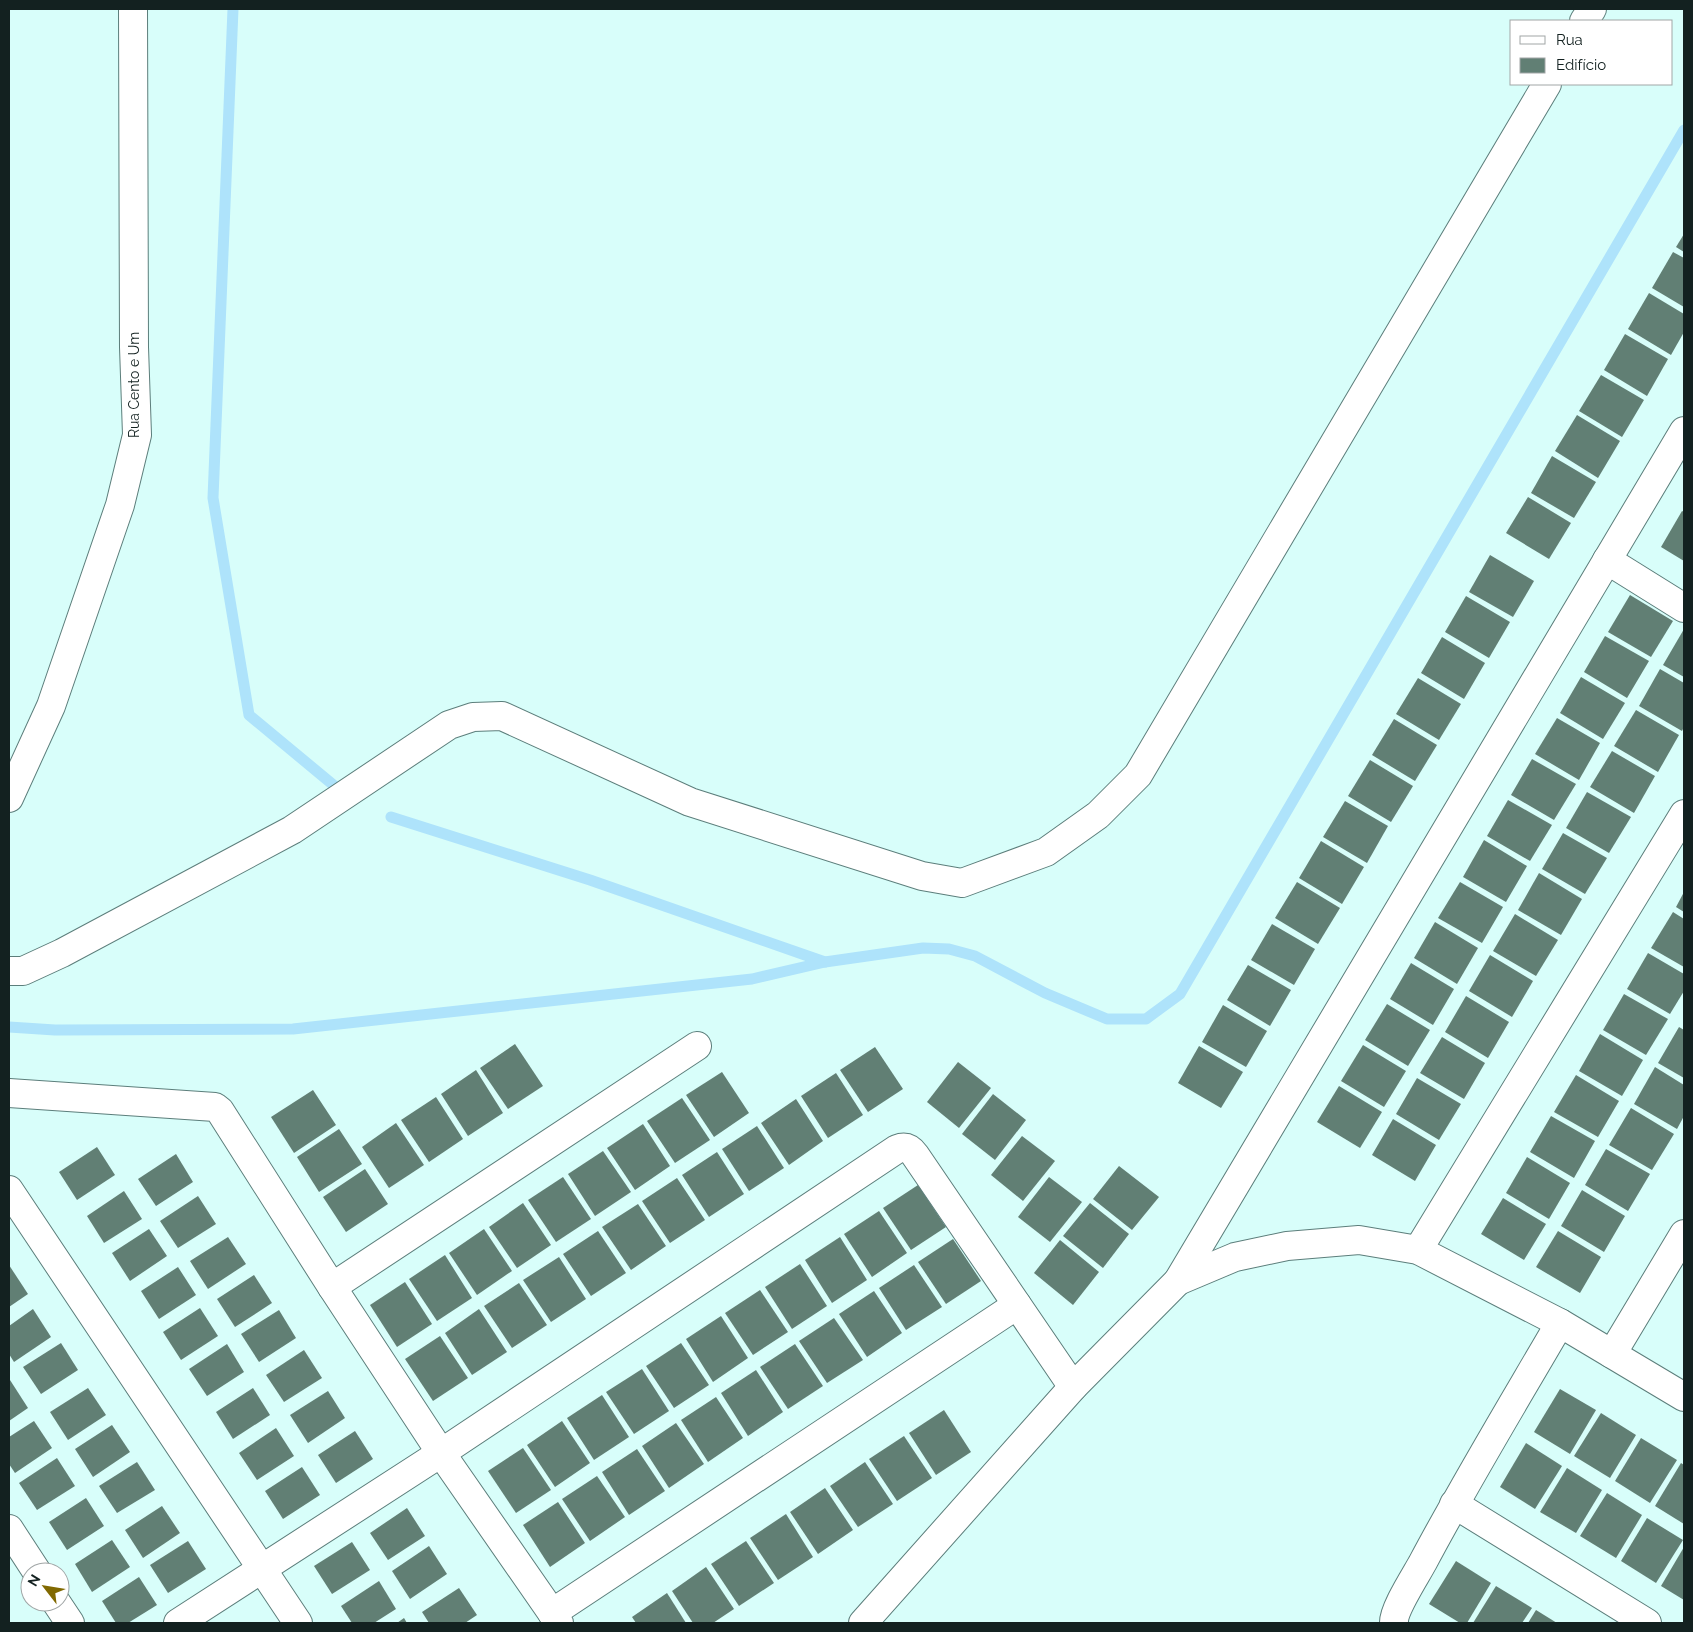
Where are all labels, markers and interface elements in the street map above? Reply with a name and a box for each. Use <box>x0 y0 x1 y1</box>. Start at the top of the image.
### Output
legend <box>1510 20 1673 85</box>
text: Rua <box>1556 31 1583 49</box>
text: Edifício <box>1556 56 1606 74</box>
street label: Rua Cento e Um <box>126 332 142 438</box>
north arrow <box>20 1562 70 1612</box>
text: N <box>24 1572 43 1589</box>

